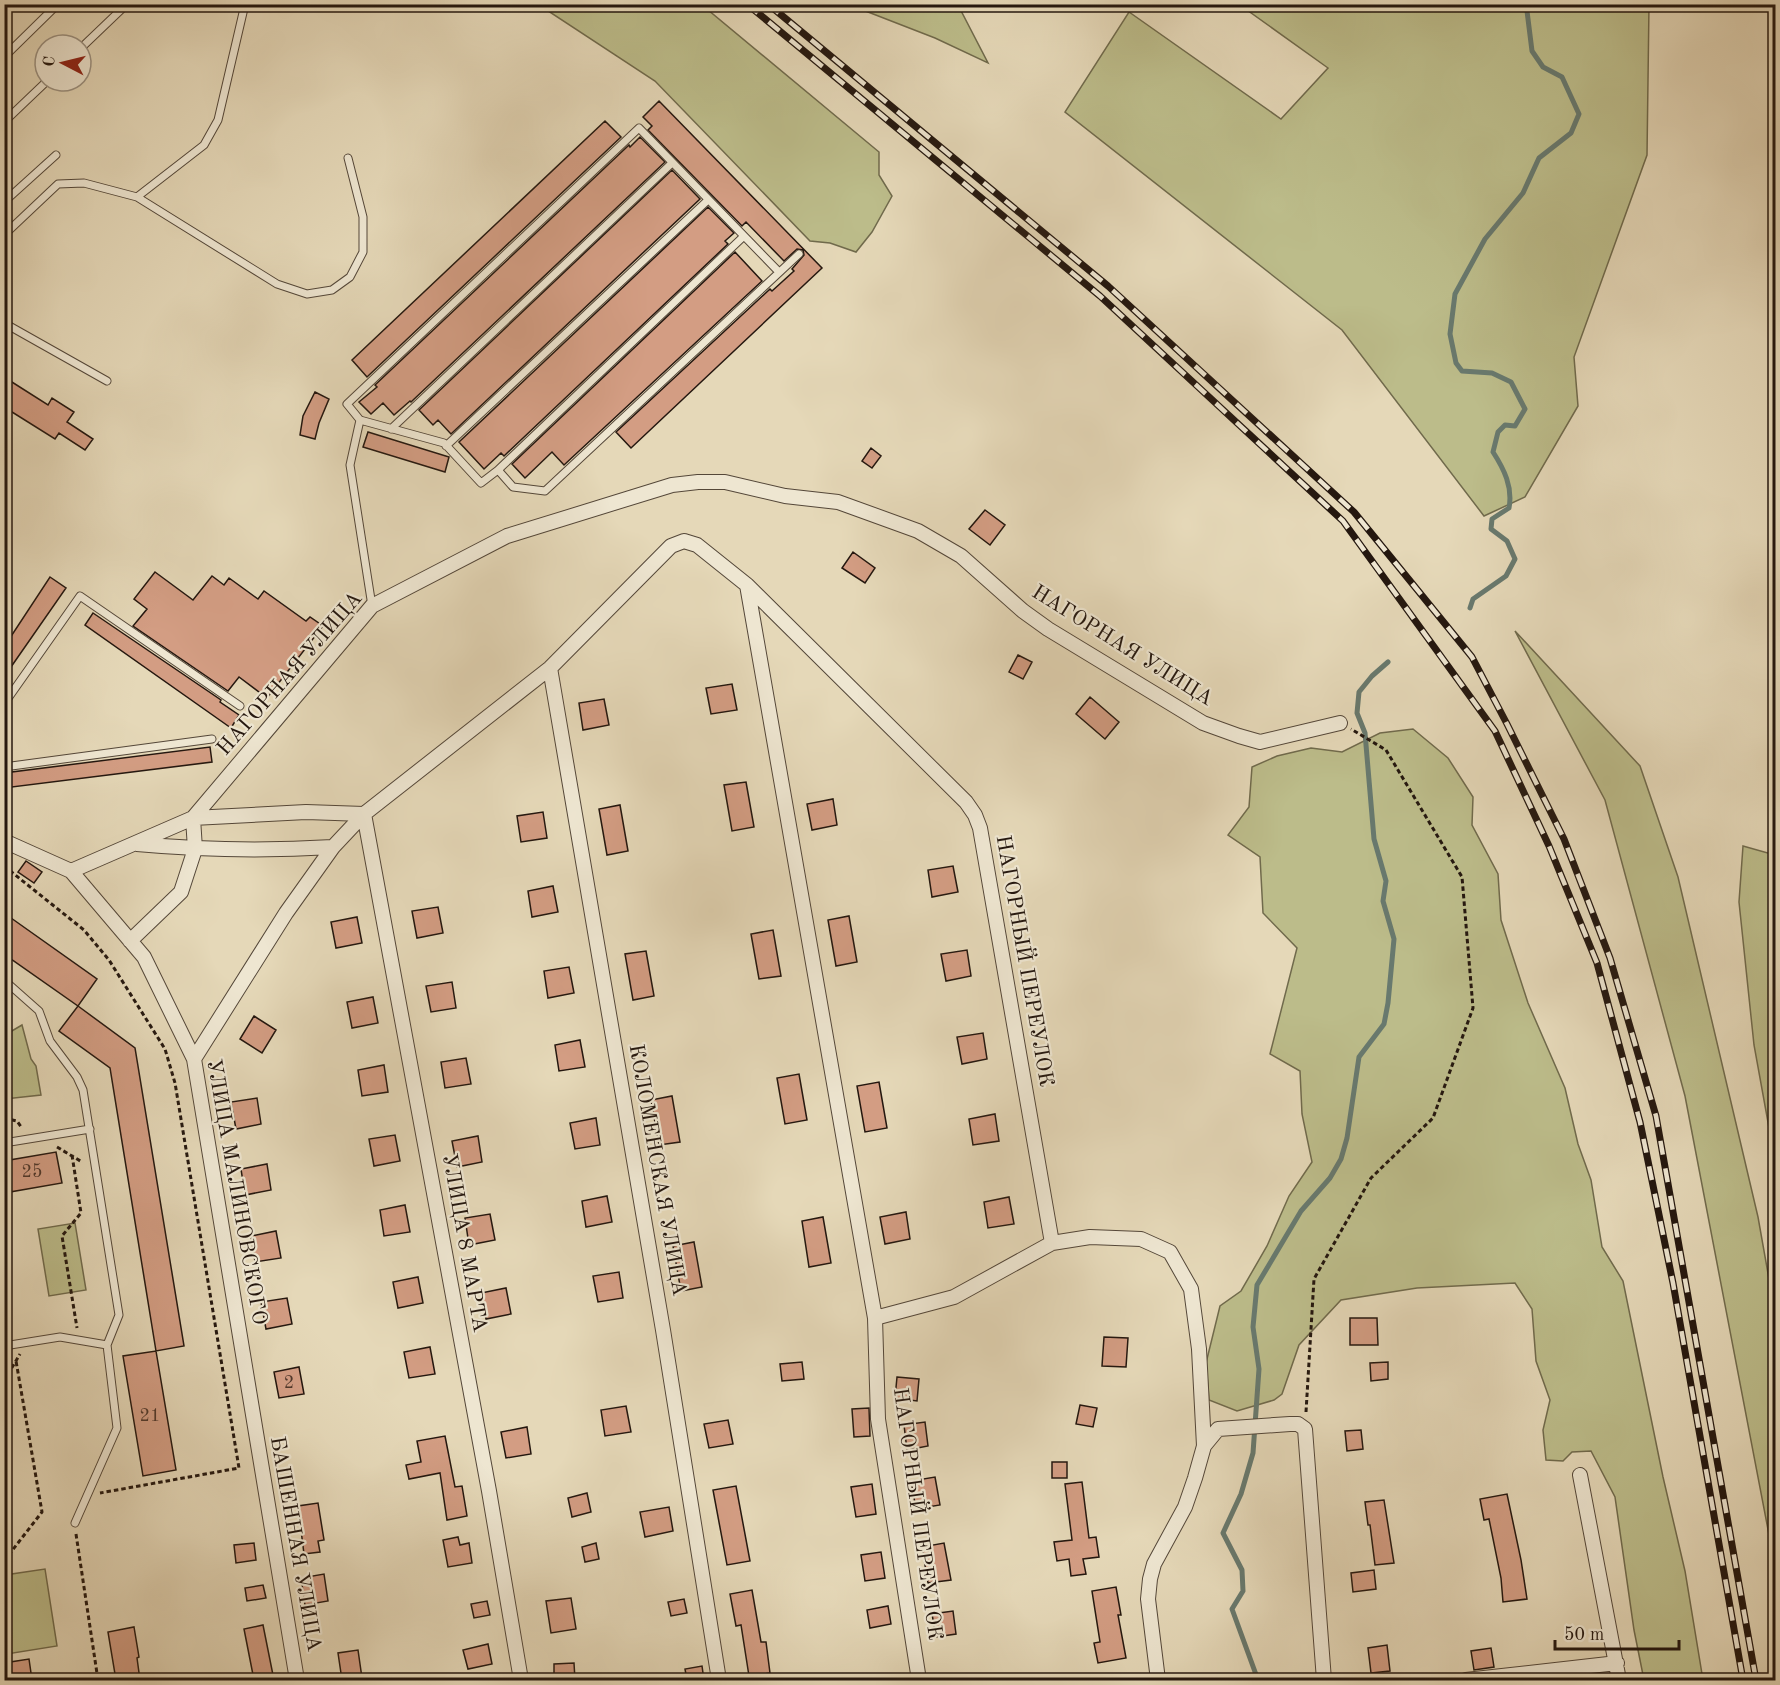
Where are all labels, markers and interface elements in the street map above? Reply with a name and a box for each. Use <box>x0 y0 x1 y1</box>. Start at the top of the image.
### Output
north arrow <box>33 33 93 93</box>
text: С <box>42 55 59 68</box>
street label: НАГОРНАЯ УЛИЦА <box>1028 582 1216 710</box>
street label: НАГОРНАЯ УЛИЦА <box>213 588 367 760</box>
street label: НАГОРНЫЙ ПЕРЕУЛОК <box>992 833 1061 1088</box>
street label: КОЛОМЕНСКАЯ УЛИЦА <box>624 1042 690 1298</box>
street label: УЛИЦА МАЛИНОВСКОГО <box>202 1057 270 1327</box>
street label: УЛИЦА 8 МАРТА <box>438 1152 490 1334</box>
house number: 25 <box>22 1163 42 1181</box>
house number: 2 <box>284 1374 294 1392</box>
street label: НАГОРНЫЙ ПЕРЕУЛОК <box>889 1385 950 1642</box>
house number: 21 <box>140 1407 160 1425</box>
street label: БАШЕННАЯ УЛИЦА <box>266 1435 324 1653</box>
scale bar <box>1555 1613 1680 1651</box>
text: 50 m <box>1564 1626 1604 1644</box>

